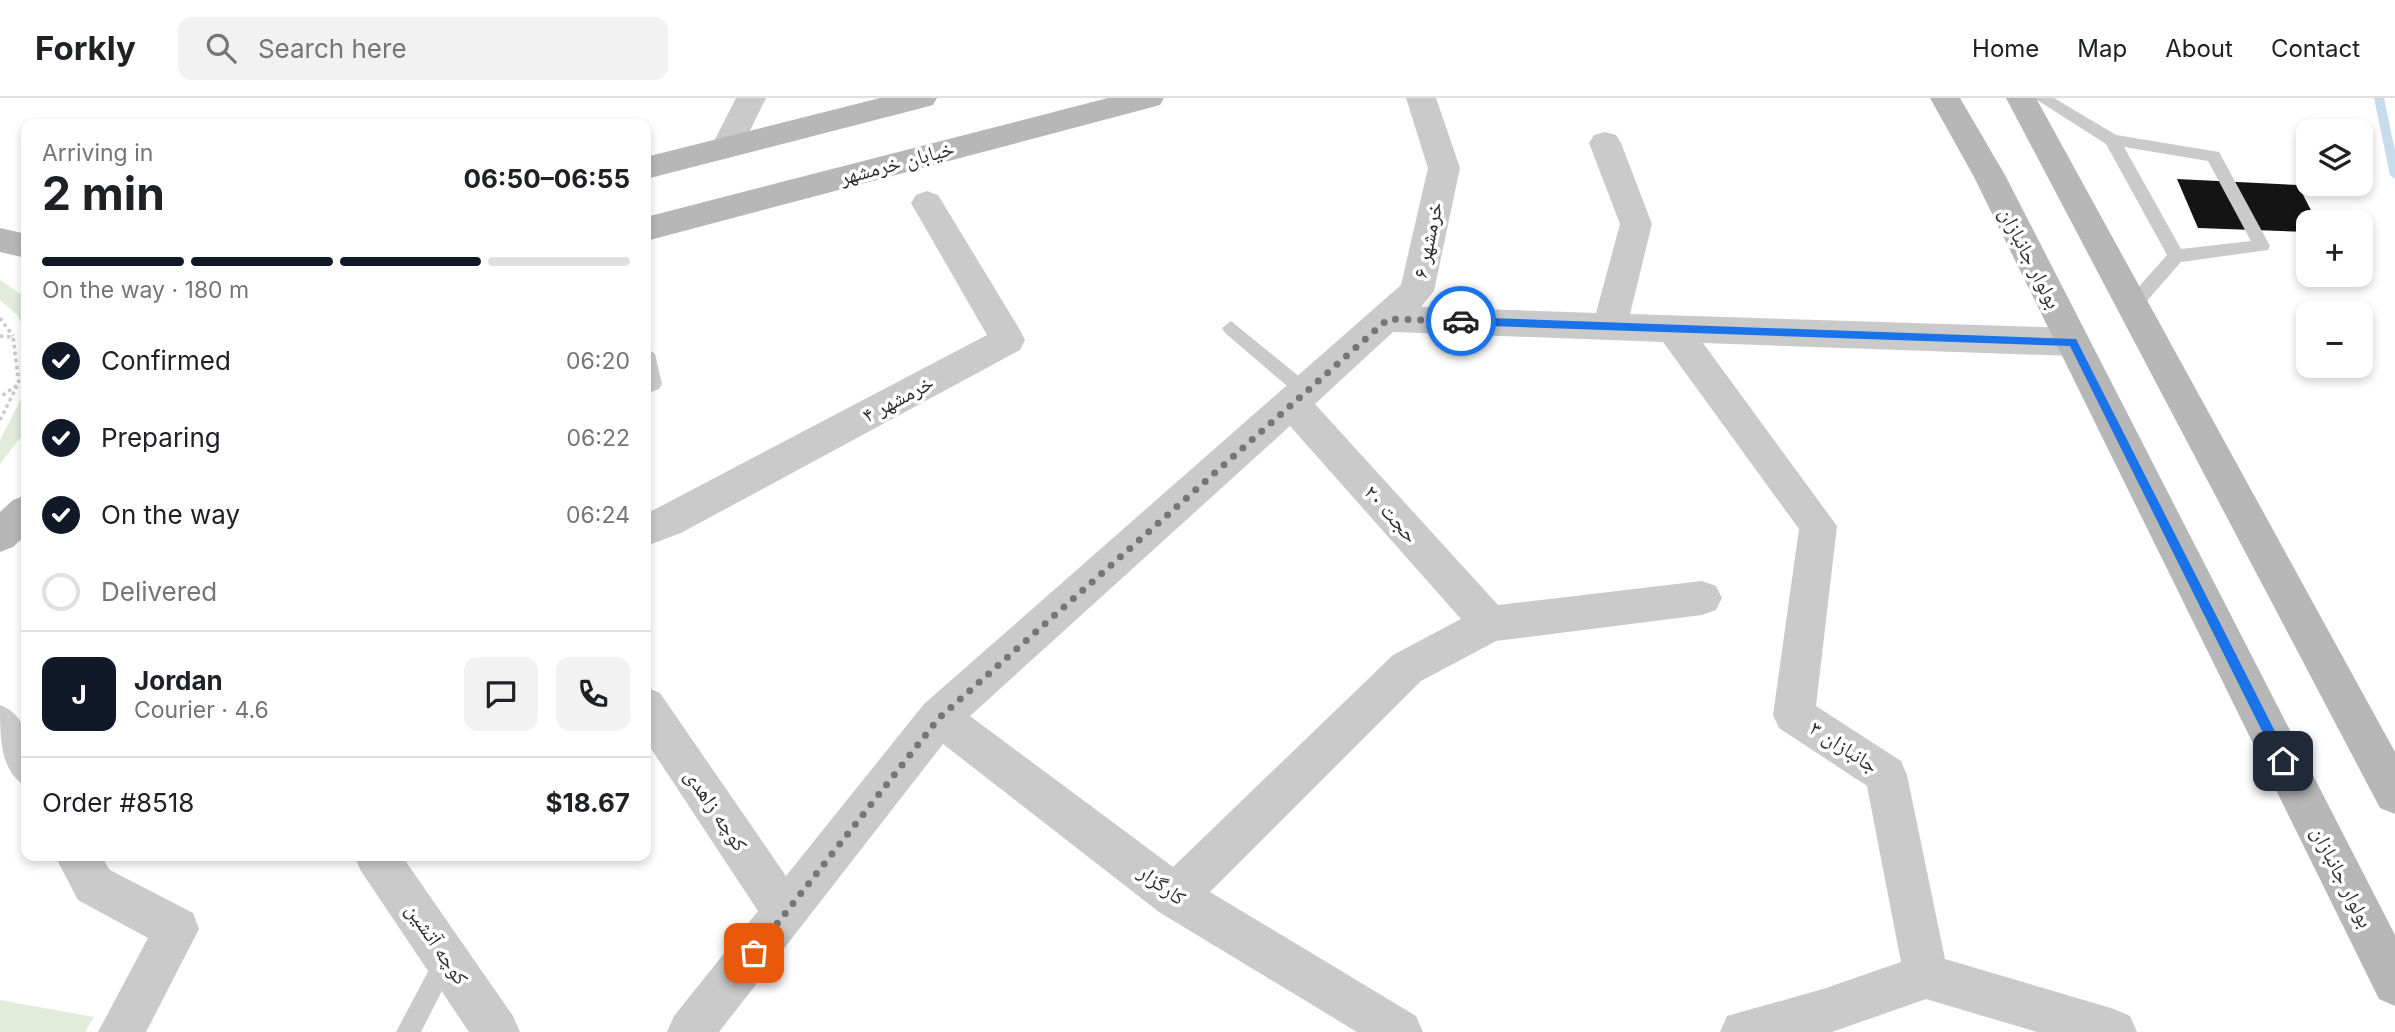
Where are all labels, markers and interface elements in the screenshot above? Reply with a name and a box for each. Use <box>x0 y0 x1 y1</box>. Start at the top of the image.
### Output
search box <box>178 17 668 80</box>
text: Forkly <box>35 28 136 68</box>
icon: search <box>202 29 240 67</box>
text: Search here <box>258 33 407 64</box>
text: Home <box>1972 34 2039 63</box>
text: Map <box>2077 34 2127 63</box>
text: About <box>2165 34 2233 63</box>
text: Contact <box>2271 34 2360 63</box>
map controls <box>2296 119 2373 378</box>
button: layers <box>2296 119 2373 196</box>
street label: خیابان خرمشهر <box>836 135 957 190</box>
text: Arriving in <box>42 139 153 167</box>
text: 06:50–06:55 <box>463 163 630 194</box>
text: 2 min <box>42 165 165 221</box>
street label: خرمشهر ۶ <box>1407 200 1448 280</box>
street label: بولوار جانبازان <box>1994 203 2067 313</box>
button: + <box>2296 210 2373 287</box>
text: On the way · 180 m <box>42 276 249 304</box>
courier <box>1426 286 1496 356</box>
button: − <box>2296 301 2373 378</box>
icon: car <box>1442 302 1480 340</box>
icon: check <box>42 342 80 380</box>
text: Confirmed <box>101 345 231 376</box>
text: 06:20 <box>566 347 630 375</box>
street label: خرمشهر ۴ <box>858 369 938 428</box>
icon: check <box>42 419 80 457</box>
text: Preparing <box>101 422 221 453</box>
text: 06:22 <box>567 424 630 452</box>
street label: حجت ۲۰ <box>1359 480 1424 548</box>
icon: check <box>42 496 80 534</box>
text: On the way <box>101 499 240 530</box>
text: 06:24 <box>566 501 630 529</box>
text: Delivered <box>101 576 217 607</box>
button: chat <box>464 657 538 731</box>
button: phone <box>556 657 630 731</box>
text: Jordan <box>134 665 223 696</box>
text: J <box>71 679 87 710</box>
text: Courier · 4.6 <box>134 696 269 724</box>
street label: جانبازان ۳ <box>1805 715 1883 778</box>
pin <box>2253 731 2313 791</box>
icon: home <box>2264 742 2302 780</box>
street label: کوچه زاهدی <box>680 764 753 856</box>
text: Order #8518 <box>42 787 194 818</box>
text: $18.67 <box>545 787 630 818</box>
street label: بولوار جانبازان <box>2306 822 2379 932</box>
street label: کارگزار <box>1133 858 1191 910</box>
street label: کوچه آتشین <box>400 898 474 990</box>
pin <box>724 923 784 983</box>
icon: bag <box>735 934 773 972</box>

